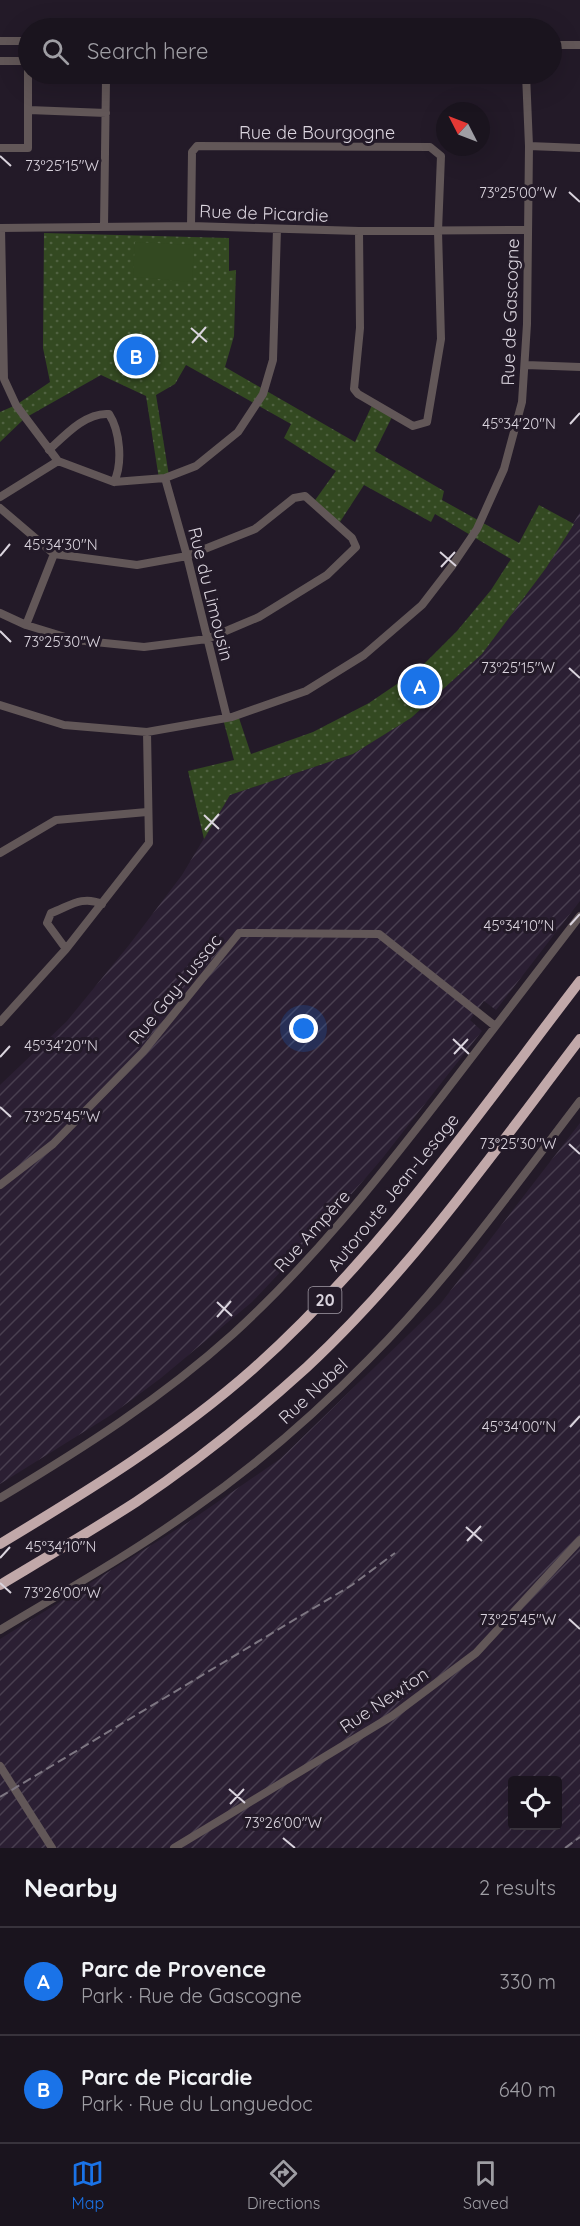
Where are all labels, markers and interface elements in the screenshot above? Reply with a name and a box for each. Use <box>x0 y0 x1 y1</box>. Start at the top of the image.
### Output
search box <box>18 18 562 84</box>
icon: search <box>39 35 72 68</box>
text: Search here <box>87 37 208 65</box>
north arrow <box>436 102 490 156</box>
street label: Rue de Bourgogne <box>239 121 395 144</box>
text: 73°25'15"W <box>25 156 99 175</box>
text: 73°25'00"W <box>479 183 558 202</box>
street label: Rue de Picardie <box>199 199 329 227</box>
street label: Rue de Gascogne <box>496 238 524 386</box>
pin: B <box>116 334 156 378</box>
text: 45°34'20"N <box>482 414 556 433</box>
street label: Rue du Limousin <box>183 525 239 663</box>
text: 45°34'30"N <box>24 535 98 554</box>
text: 73°25'30"W <box>24 632 101 651</box>
text: 73°25'15"W <box>481 658 555 677</box>
pin: A <box>400 664 440 708</box>
text: 45°34'10"N <box>484 916 554 935</box>
street label: Rue Gay-Lussac <box>124 929 226 1049</box>
your location <box>289 1014 318 1043</box>
text: 45°34'20"N <box>24 1036 98 1055</box>
text: 73°25'45"W <box>24 1107 101 1126</box>
street label: Autoroute Jean-Lesage <box>322 1108 464 1276</box>
text: 73°25'30"W <box>480 1134 557 1153</box>
street label: Rue Ampère <box>269 1185 355 1277</box>
road number: 20 <box>308 1287 342 1313</box>
street label: Rue Nobel <box>274 1353 352 1429</box>
text: 45°34'00"N <box>482 1417 556 1436</box>
text: 45°34'10"N <box>26 1537 96 1556</box>
text: 73°26'00"W <box>23 1583 101 1602</box>
text: 73°25'45"W <box>480 1610 557 1629</box>
street label: Rue Newton <box>335 1662 433 1738</box>
map controls <box>508 1776 562 1830</box>
button: locate <box>508 1776 562 1830</box>
text: 73°26'00"W <box>244 1813 322 1832</box>
text: Nearby <box>24 1871 118 1904</box>
text: 2 results <box>479 1875 556 1900</box>
text: Parc de Provence <box>81 1955 266 1983</box>
text: A <box>37 1969 50 1994</box>
text: 330 m <box>499 1969 556 1994</box>
text: Park · Rue de Gascogne <box>81 1983 302 2008</box>
text: Parc de Picardie <box>81 2063 252 2091</box>
text: B <box>37 2077 50 2102</box>
text: 640 m <box>499 2077 556 2102</box>
text: Park · Rue du Languedoc <box>81 2091 313 2116</box>
tab: Map <box>71 2157 104 2213</box>
tab: Directions <box>247 2157 320 2213</box>
tab: Saved <box>463 2157 509 2213</box>

